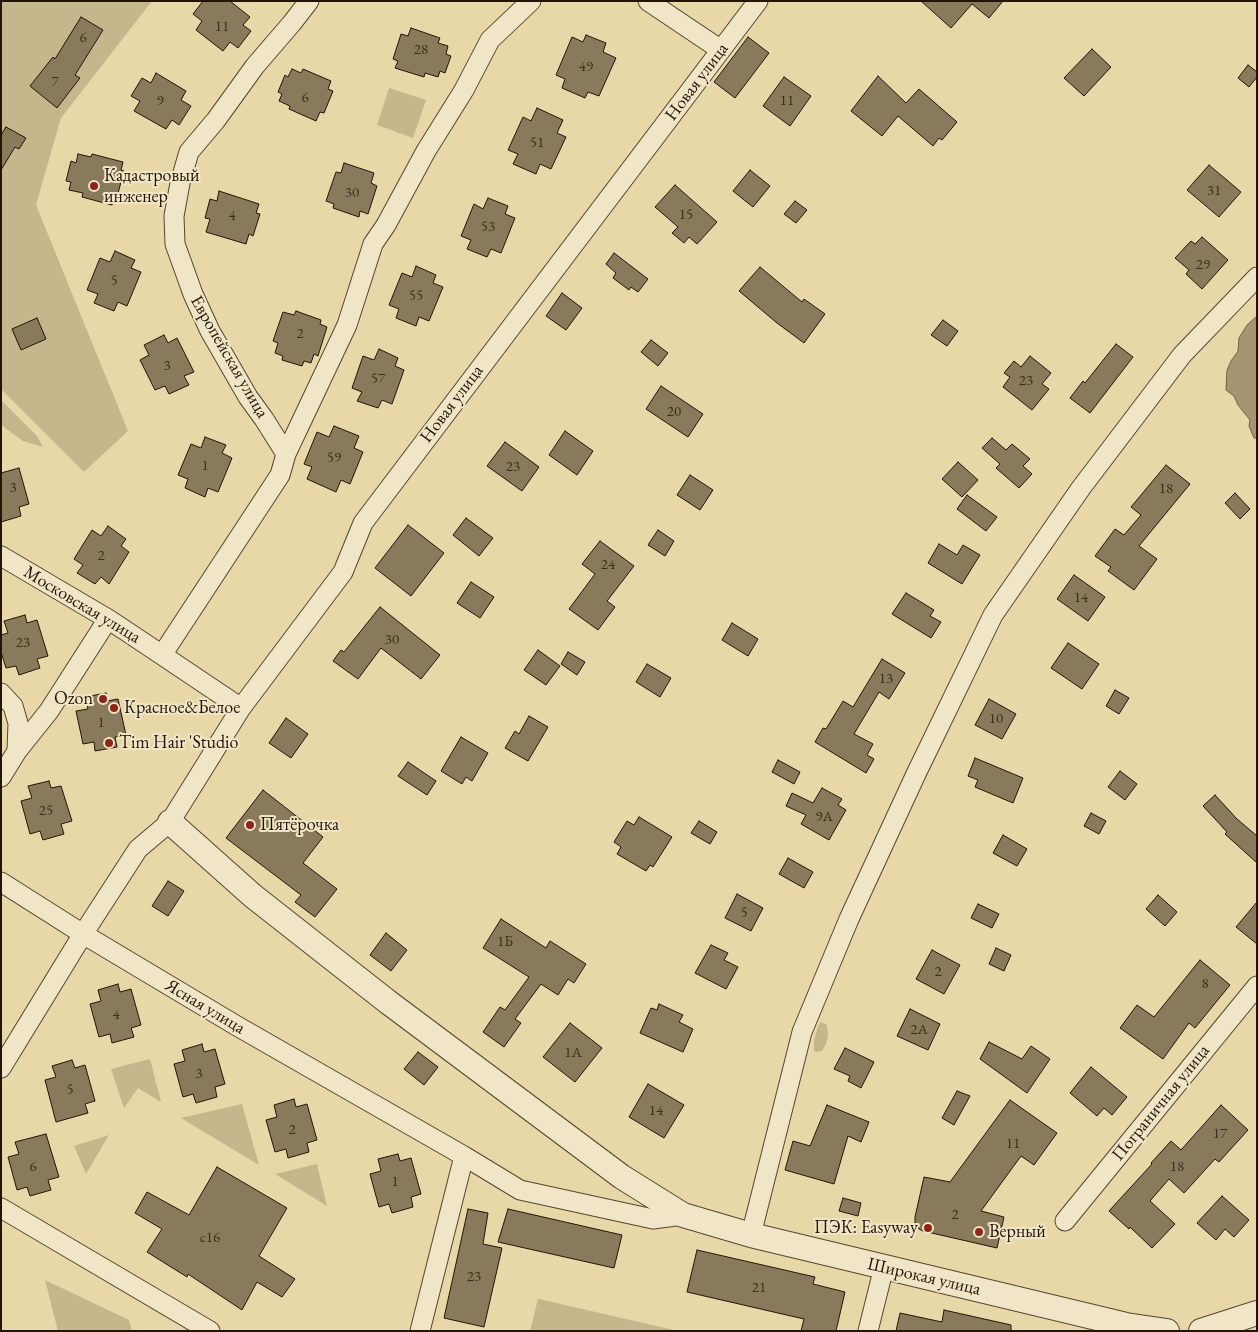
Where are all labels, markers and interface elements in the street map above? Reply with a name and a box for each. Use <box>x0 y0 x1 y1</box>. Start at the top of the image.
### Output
house number: 11 <box>215 18 229 36</box>
house number: 6 <box>79 29 87 47</box>
street label: Новая улица <box>661 39 733 125</box>
house number: 28 <box>414 41 428 59</box>
house number: 49 <box>579 58 593 76</box>
house number: 7 <box>51 73 59 91</box>
house number: 6 <box>301 89 309 107</box>
house number: 9 <box>156 92 164 110</box>
house number: 11 <box>780 92 794 110</box>
house number: 51 <box>530 134 544 152</box>
place label: Кадастровый инженер <box>104 165 200 208</box>
marker: Кадастровый инженер <box>88 180 100 192</box>
house number: 31 <box>1207 182 1221 200</box>
house number: 30 <box>345 184 359 202</box>
house number: 15 <box>679 206 693 224</box>
house number: 4 <box>228 207 236 225</box>
house number: 53 <box>481 218 495 236</box>
house number: 29 <box>1196 256 1210 274</box>
house number: 5 <box>110 272 118 290</box>
house number: 55 <box>409 287 423 305</box>
street label: Европейская улица <box>185 292 273 422</box>
house number: 2 <box>296 325 304 343</box>
house number: 3 <box>163 357 171 375</box>
street label: Новая улица <box>416 361 488 447</box>
house number: 57 <box>371 370 385 388</box>
house number: 23 <box>1019 372 1033 390</box>
house number: 20 <box>667 403 681 421</box>
house number: 59 <box>327 449 341 467</box>
house number: 1 <box>201 457 209 475</box>
house number: 23 <box>506 458 520 476</box>
house number: 3 <box>9 479 17 497</box>
house number: 18 <box>1159 480 1173 498</box>
house number: 2 <box>97 547 105 565</box>
house number: 24 <box>601 556 615 574</box>
street label: Московская улица <box>19 562 145 648</box>
house number: 14 <box>1074 589 1088 607</box>
house number: 30 <box>385 631 399 649</box>
house number: 23 <box>16 634 30 652</box>
house number: 13 <box>879 670 893 688</box>
place label: Ozon <box>54 688 93 710</box>
marker: Ozon <box>97 693 109 705</box>
place label: Красное&Белое <box>124 697 240 719</box>
marker: Красное&Белое <box>108 702 120 714</box>
house number: 10 <box>989 710 1003 728</box>
house number: 1 <box>97 714 105 732</box>
place label: Tim Hair 'Studio <box>119 732 238 754</box>
marker: Tim Hair 'Studio <box>103 737 115 749</box>
house number: 25 <box>39 802 53 820</box>
house number: 9А <box>815 808 833 826</box>
place label: Пятёрочка <box>260 814 339 836</box>
marker: Пятёрочка <box>244 819 256 831</box>
house number: 5 <box>740 904 748 922</box>
house number: 1Б <box>497 933 513 951</box>
house number: 2 <box>934 963 942 981</box>
street label: Ясная улица <box>161 975 249 1039</box>
house number: 8 <box>1201 975 1209 993</box>
house number: 4 <box>112 1006 120 1024</box>
house number: 2А <box>910 1021 928 1039</box>
street label: Пограничная улица <box>1107 1040 1215 1166</box>
house number: 1А <box>564 1044 582 1062</box>
house number: 3 <box>195 1065 203 1083</box>
house number: 5 <box>66 1081 74 1099</box>
house number: 14 <box>649 1102 663 1120</box>
house number: 2 <box>288 1121 296 1139</box>
house number: 17 <box>1213 1125 1227 1143</box>
house number: 11 <box>1006 1135 1020 1153</box>
house number: 6 <box>29 1158 37 1176</box>
house number: 18 <box>1170 1158 1184 1176</box>
house number: 1 <box>391 1173 399 1191</box>
house number: 2 <box>951 1206 959 1224</box>
place label: ПЭК: Easyway <box>814 1217 918 1239</box>
place label: Верный <box>989 1221 1046 1243</box>
marker: ПЭК: Easyway <box>922 1222 934 1234</box>
marker: Верный <box>973 1226 985 1238</box>
house number: с16 <box>200 1229 220 1247</box>
street label: Широкая улица <box>865 1253 983 1301</box>
house number: 23 <box>467 1268 481 1286</box>
house number: 21 <box>752 1279 766 1297</box>

